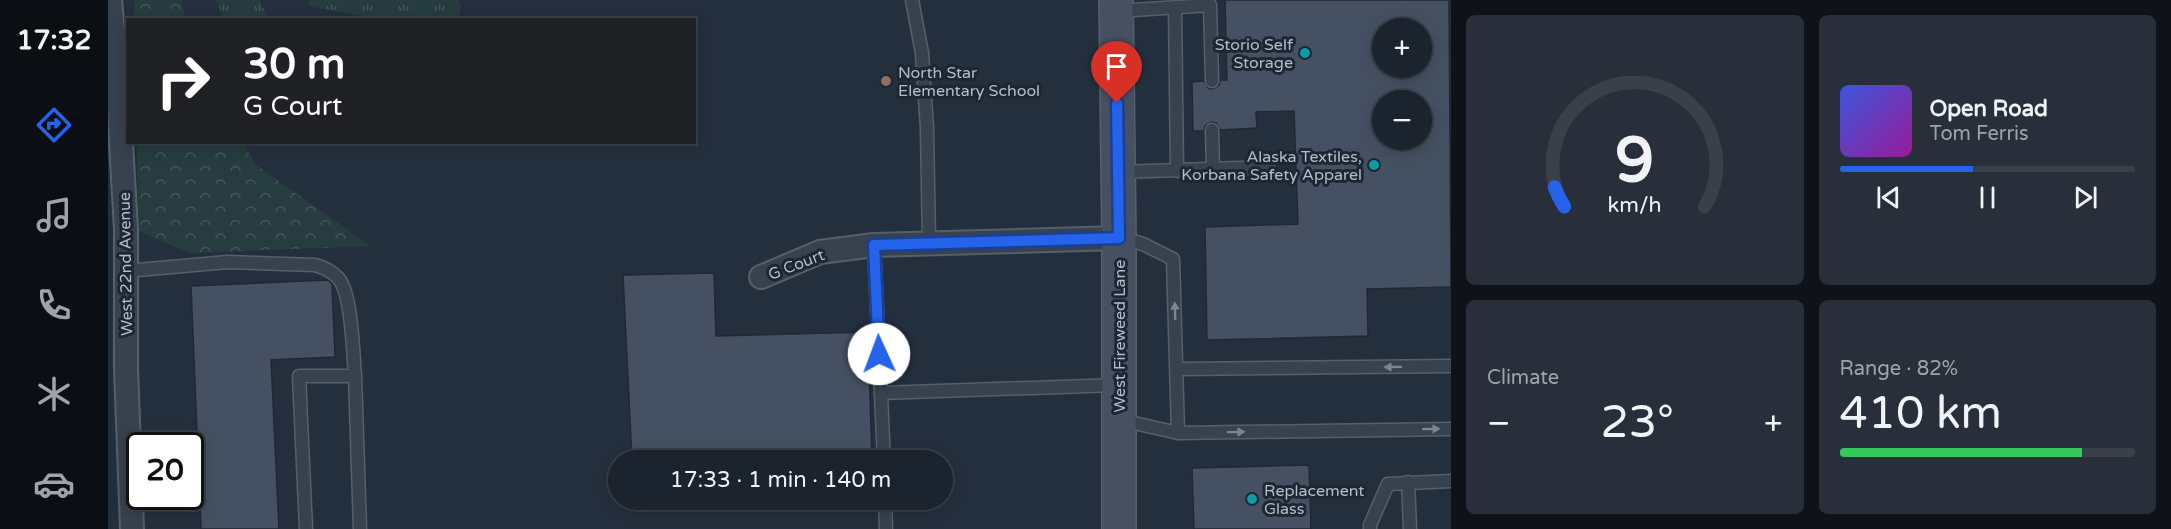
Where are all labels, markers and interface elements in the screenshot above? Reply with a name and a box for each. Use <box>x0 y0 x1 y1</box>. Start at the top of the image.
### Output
map controls <box>1372 18 1432 150</box>
button: + <box>1372 18 1432 78</box>
text: 17:32 <box>17 24 91 57</box>
place label: Storio Self Storage <box>1215 35 1294 73</box>
text: 30 m <box>243 39 345 90</box>
pin <box>1091 41 1142 103</box>
icon: right <box>144 42 222 120</box>
marker: Storio Self Storage <box>1298 46 1312 60</box>
icon: arrive <box>1100 50 1133 83</box>
place label: North Star Elementary School <box>898 63 1040 101</box>
marker: North Star Elementary School <box>879 74 893 88</box>
text: G Court <box>243 90 342 123</box>
button: − <box>1372 90 1432 150</box>
text: Open Road <box>1930 96 2048 122</box>
icon: directions <box>33 104 75 146</box>
text: Tom Ferris <box>1930 122 2029 146</box>
text: 9 <box>1615 124 1654 199</box>
place label: Alaska Textiles, Korbana Safety Apparel <box>1181 147 1362 185</box>
marker: Alaska Textiles, Korbana Safety Apparel <box>1367 158 1381 172</box>
icon: previous <box>1872 181 1905 214</box>
icon: pause <box>1971 181 2004 214</box>
icon: next <box>2069 181 2102 214</box>
street label: West 22nd Avenue <box>115 192 137 336</box>
text: km/h <box>1608 192 1662 218</box>
icon: music <box>33 194 75 236</box>
street label: G Court <box>765 245 827 285</box>
street label: West Fireweed Lane <box>1110 260 1130 412</box>
icon: phone <box>33 284 75 326</box>
one-way arrow <box>1171 301 1180 320</box>
position arrow <box>847 322 911 386</box>
text: Range · 82% <box>1840 357 1958 381</box>
one-way arrow <box>1383 362 1402 372</box>
text: Climate <box>1487 366 1559 390</box>
icon: climate <box>33 373 75 415</box>
text: 410 km <box>1840 387 2002 441</box>
text: 23° <box>1600 396 1674 450</box>
text: − <box>1487 404 1511 443</box>
text: + <box>1764 404 1782 443</box>
one-way arrow <box>1422 424 1441 434</box>
one-way arrow <box>1227 427 1246 437</box>
speed limit sign: 20 <box>126 432 204 510</box>
icon: car <box>33 463 75 505</box>
text: 17:33 · 1 min · 140 m <box>670 467 891 493</box>
place label: Replacement Glass <box>1264 481 1364 519</box>
marker: Replacement Glass <box>1245 492 1259 506</box>

